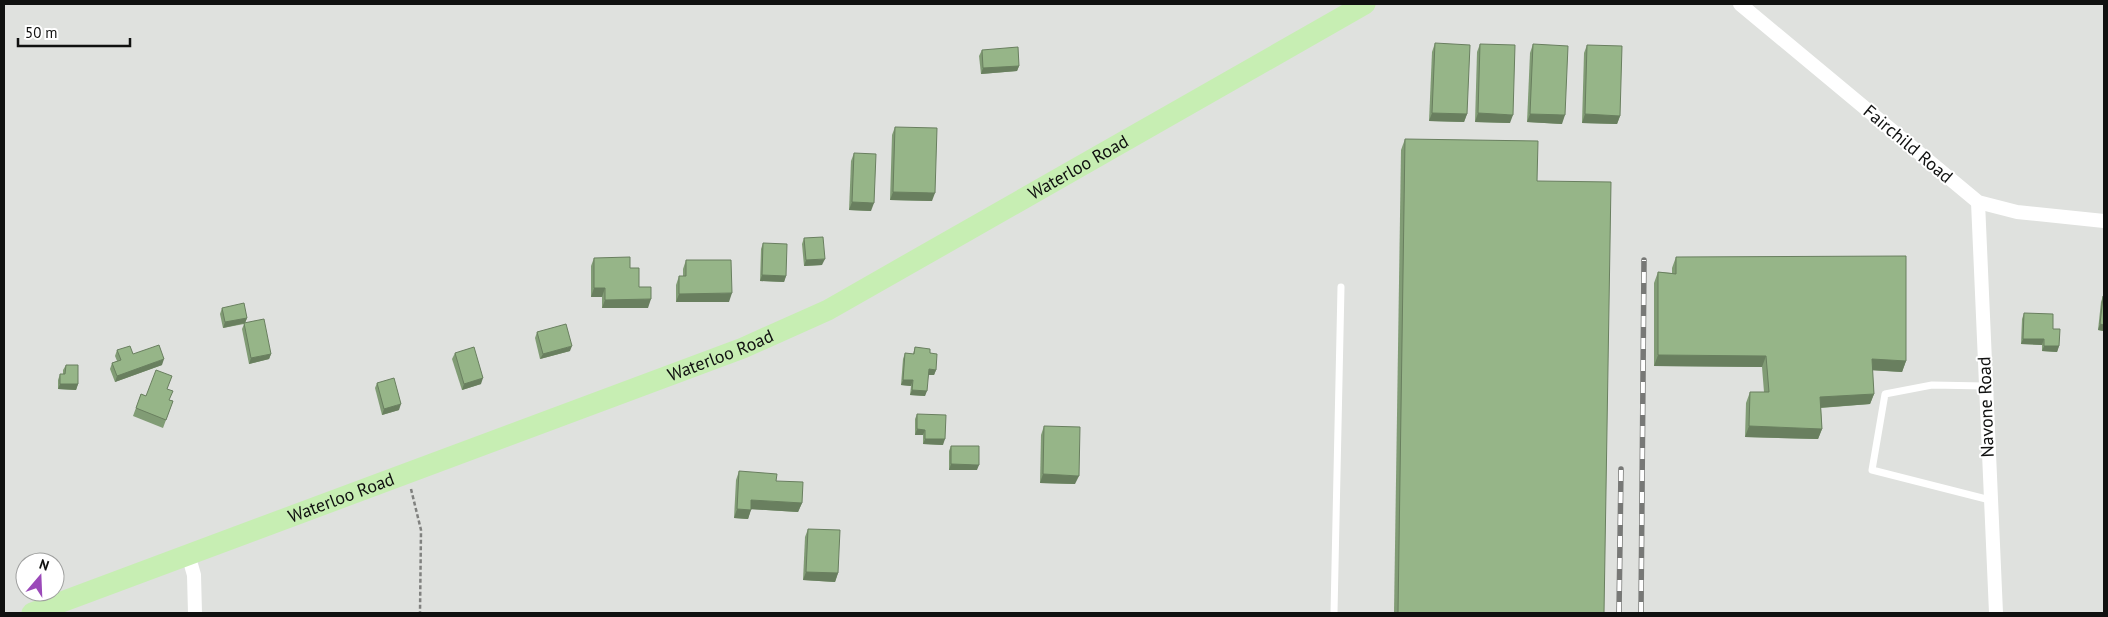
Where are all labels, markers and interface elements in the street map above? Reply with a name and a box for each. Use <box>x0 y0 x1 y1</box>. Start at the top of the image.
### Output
scale bar <box>18 15 130 47</box>
text: 50 m <box>25 23 58 42</box>
street label: Fairchild Road <box>1859 100 1958 188</box>
street label: Waterloo Road <box>1024 129 1132 205</box>
street label: Waterloo Road <box>664 324 777 386</box>
street label: Navone Road <box>1972 356 1999 458</box>
street label: Waterloo Road <box>285 467 397 528</box>
north arrow <box>15 552 65 602</box>
text: N <box>37 555 52 575</box>

